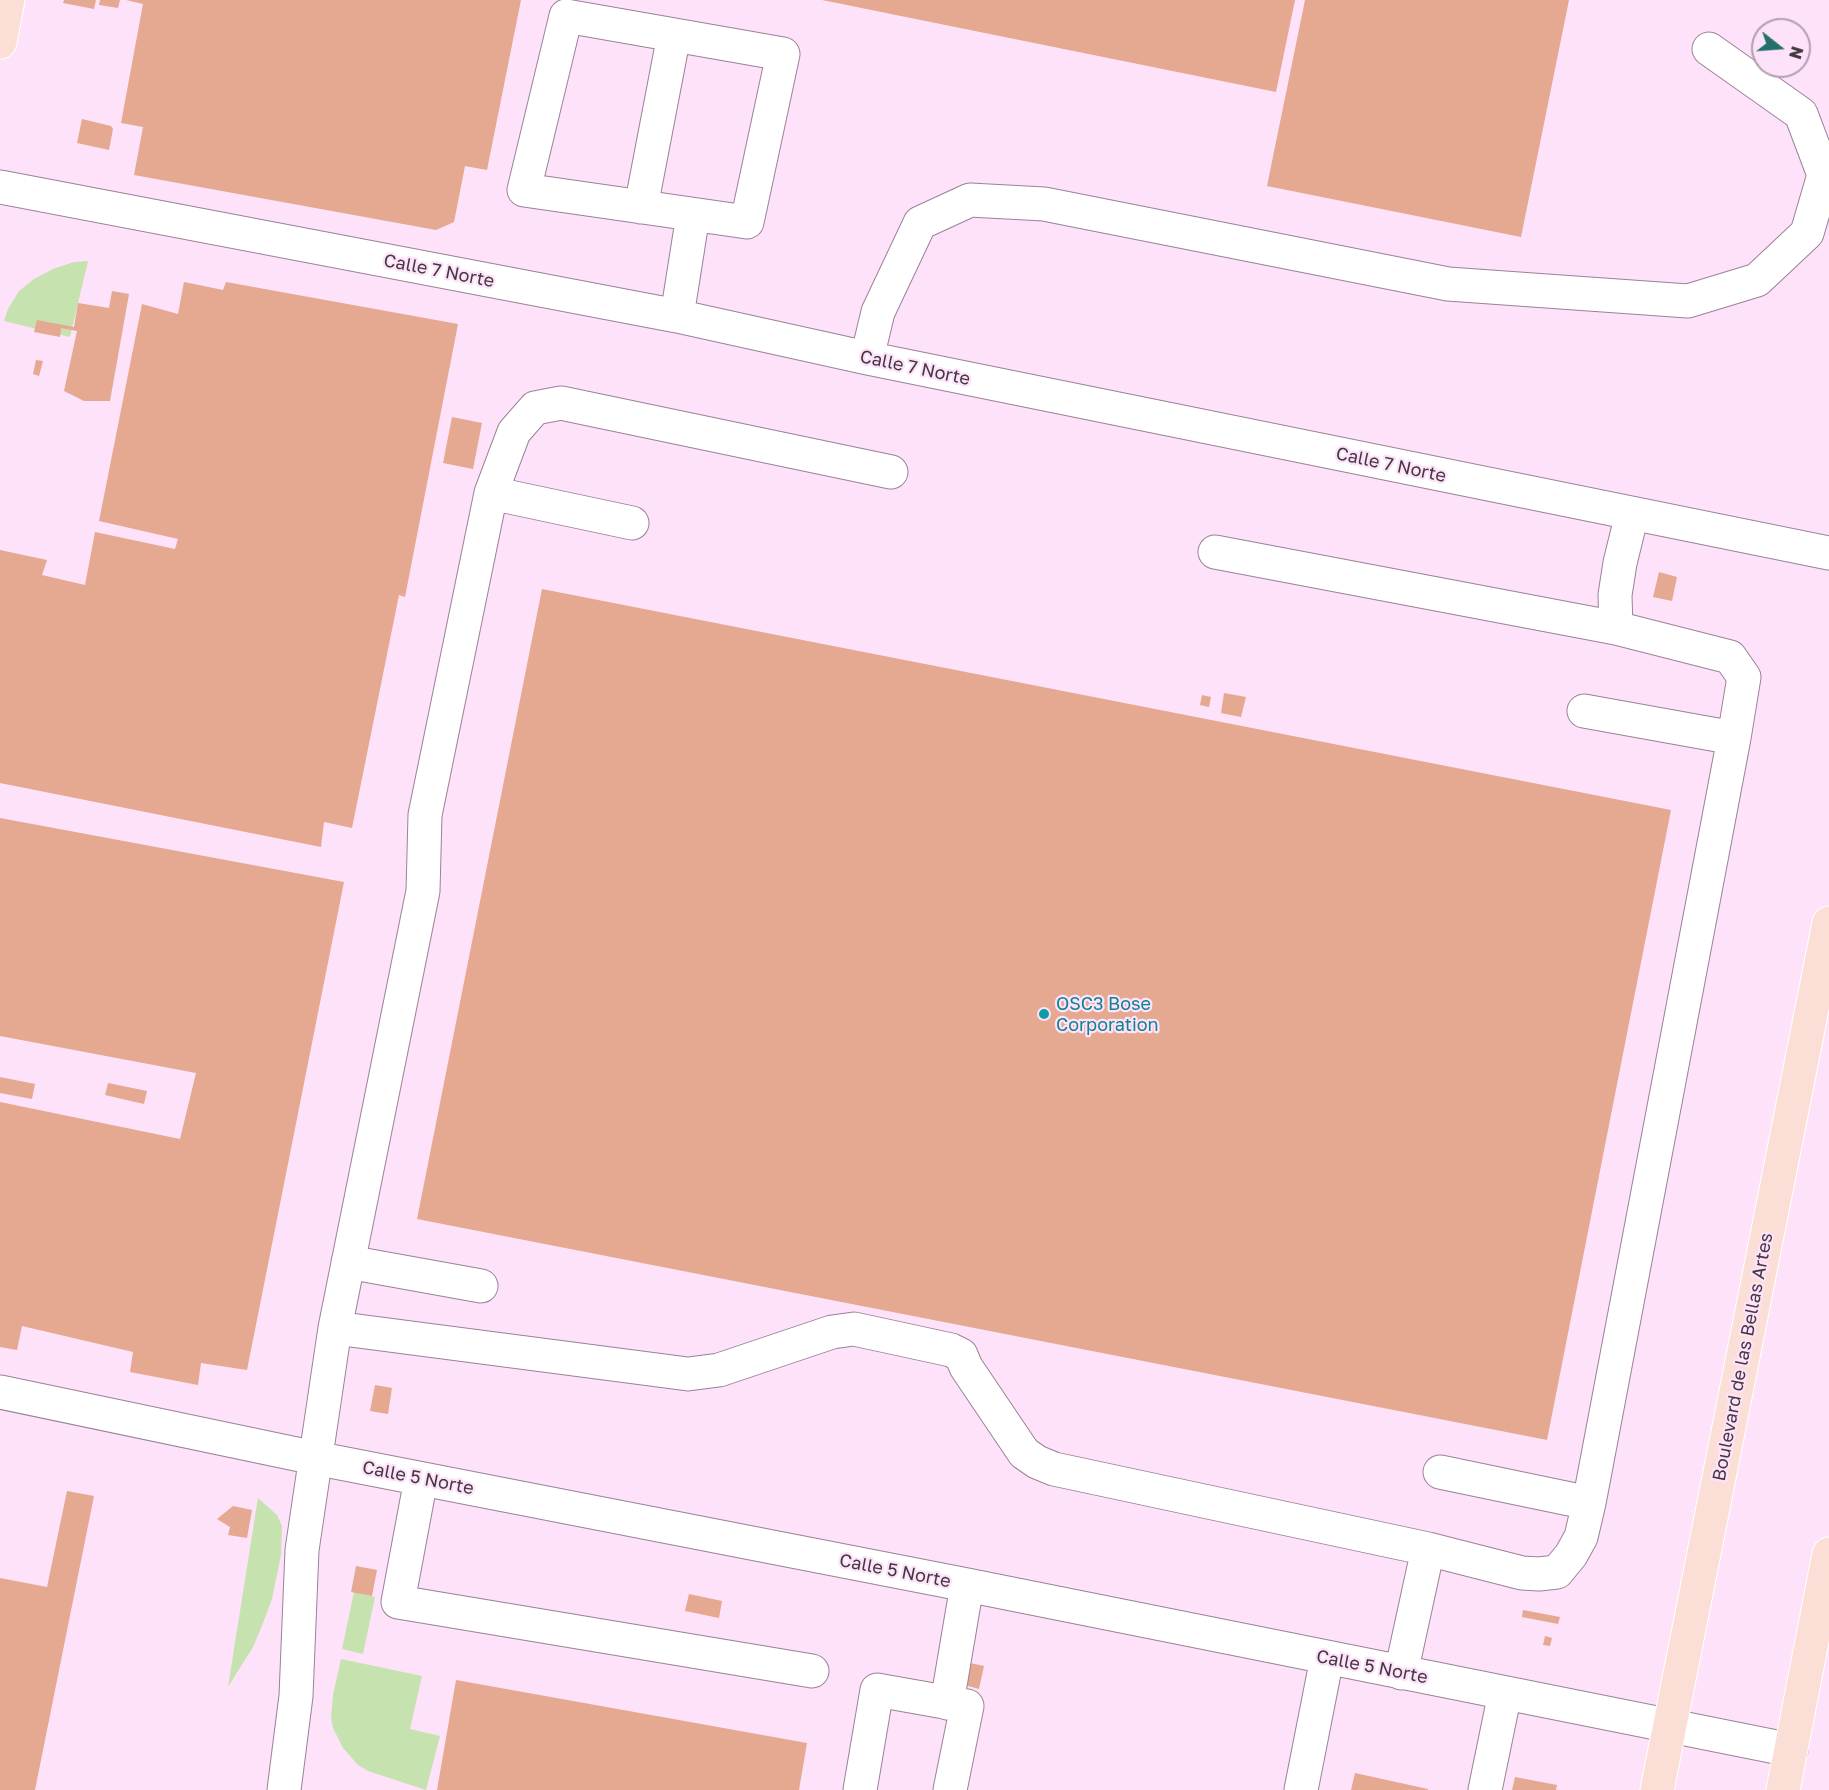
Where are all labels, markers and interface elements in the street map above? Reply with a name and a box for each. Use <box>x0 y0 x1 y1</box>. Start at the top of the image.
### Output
north arrow <box>1751 18 1811 78</box>
text: N <box>1785 44 1808 61</box>
street label: Calle 7 Norte <box>382 250 496 292</box>
street label: Calle 7 Norte <box>858 346 972 390</box>
street label: Calle 7 Norte <box>1334 443 1448 487</box>
place label: OSC3 Bose Corporation <box>1056 993 1159 1036</box>
marker: OSC3 Bose Corporation <box>1037 1007 1051 1021</box>
street label: Boulevard de las Bellas Artes <box>1708 1231 1778 1483</box>
street label: Calle 5 Norte <box>360 1457 476 1499</box>
street label: Calle 5 Norte <box>837 1550 953 1592</box>
street label: Calle 5 Norte <box>1314 1646 1430 1688</box>

